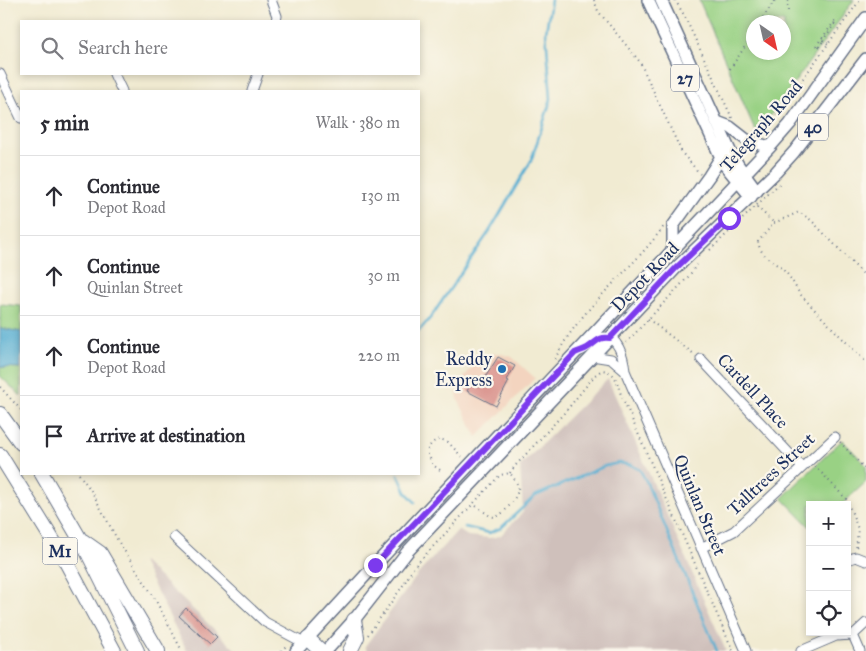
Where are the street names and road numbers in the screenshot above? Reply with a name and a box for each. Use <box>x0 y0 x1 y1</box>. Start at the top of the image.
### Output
road number: 27 <box>671 64 699 92</box>
street label: Telegraph Road <box>715 76 808 177</box>
road number: 40 <box>798 114 828 140</box>
street label: Depot Road <box>606 238 684 316</box>
street label: Cardell Place <box>713 349 793 433</box>
street label: Talltrees Street <box>723 427 820 520</box>
street label: Quinlan Street <box>669 451 731 559</box>
road number: M1 <box>42 538 78 564</box>

